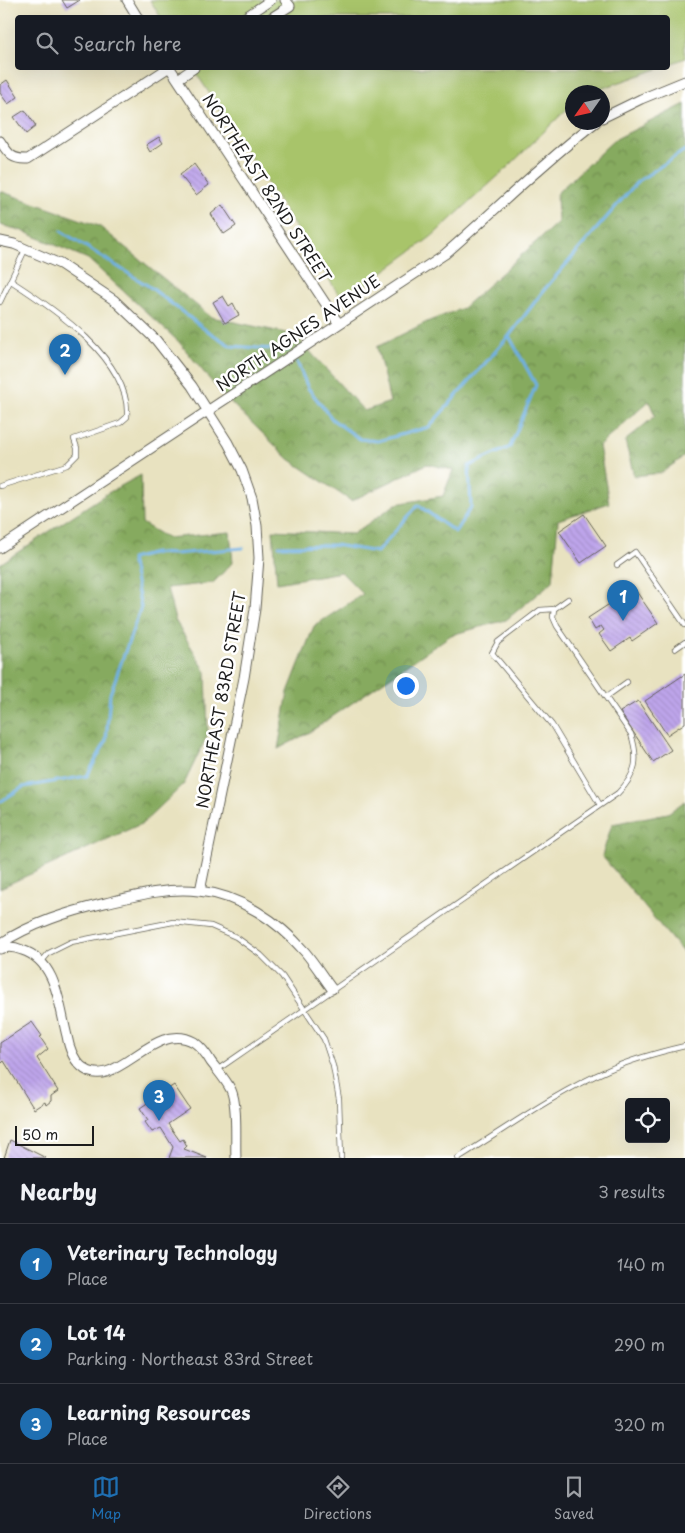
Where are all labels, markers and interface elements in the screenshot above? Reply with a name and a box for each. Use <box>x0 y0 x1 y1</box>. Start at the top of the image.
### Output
search box <box>15 15 670 70</box>
icon: search <box>33 29 61 57</box>
text: Search here <box>73 29 182 57</box>
north arrow <box>565 85 610 130</box>
street label: NORTHEAST 82ND STREET <box>198 88 338 287</box>
street label: NORTH AGNES AVENUE <box>211 268 384 396</box>
pin: 2 <box>49 334 81 375</box>
pin: 1 <box>607 580 639 621</box>
street label: NORTHEAST 83RD STREET <box>189 589 251 810</box>
your location <box>393 673 419 699</box>
pin: 3 <box>143 1080 175 1121</box>
map controls <box>625 1098 670 1143</box>
button: locate <box>625 1098 670 1143</box>
scale bar <box>15 1123 94 1146</box>
text: 50 m <box>22 1124 58 1145</box>
text: Nearby <box>20 1175 97 1207</box>
text: 3 results <box>598 1179 665 1203</box>
text: Veterinary Technology <box>67 1238 277 1266</box>
text: 1 <box>32 1252 40 1276</box>
text: 140 m <box>617 1252 665 1276</box>
text: Place <box>67 1266 108 1290</box>
text: Lot 14 <box>67 1318 126 1346</box>
text: 2 <box>30 1332 42 1356</box>
text: 290 m <box>614 1332 665 1356</box>
text: Parking · Northeast 83rd Street <box>67 1346 313 1370</box>
text: Learning Resources <box>67 1398 251 1426</box>
text: 3 <box>31 1412 41 1436</box>
text: 320 m <box>614 1412 665 1436</box>
text: Place <box>67 1426 108 1450</box>
tab: Map <box>91 1473 121 1524</box>
tab: Directions <box>304 1473 372 1524</box>
tab: Saved <box>554 1473 594 1524</box>

